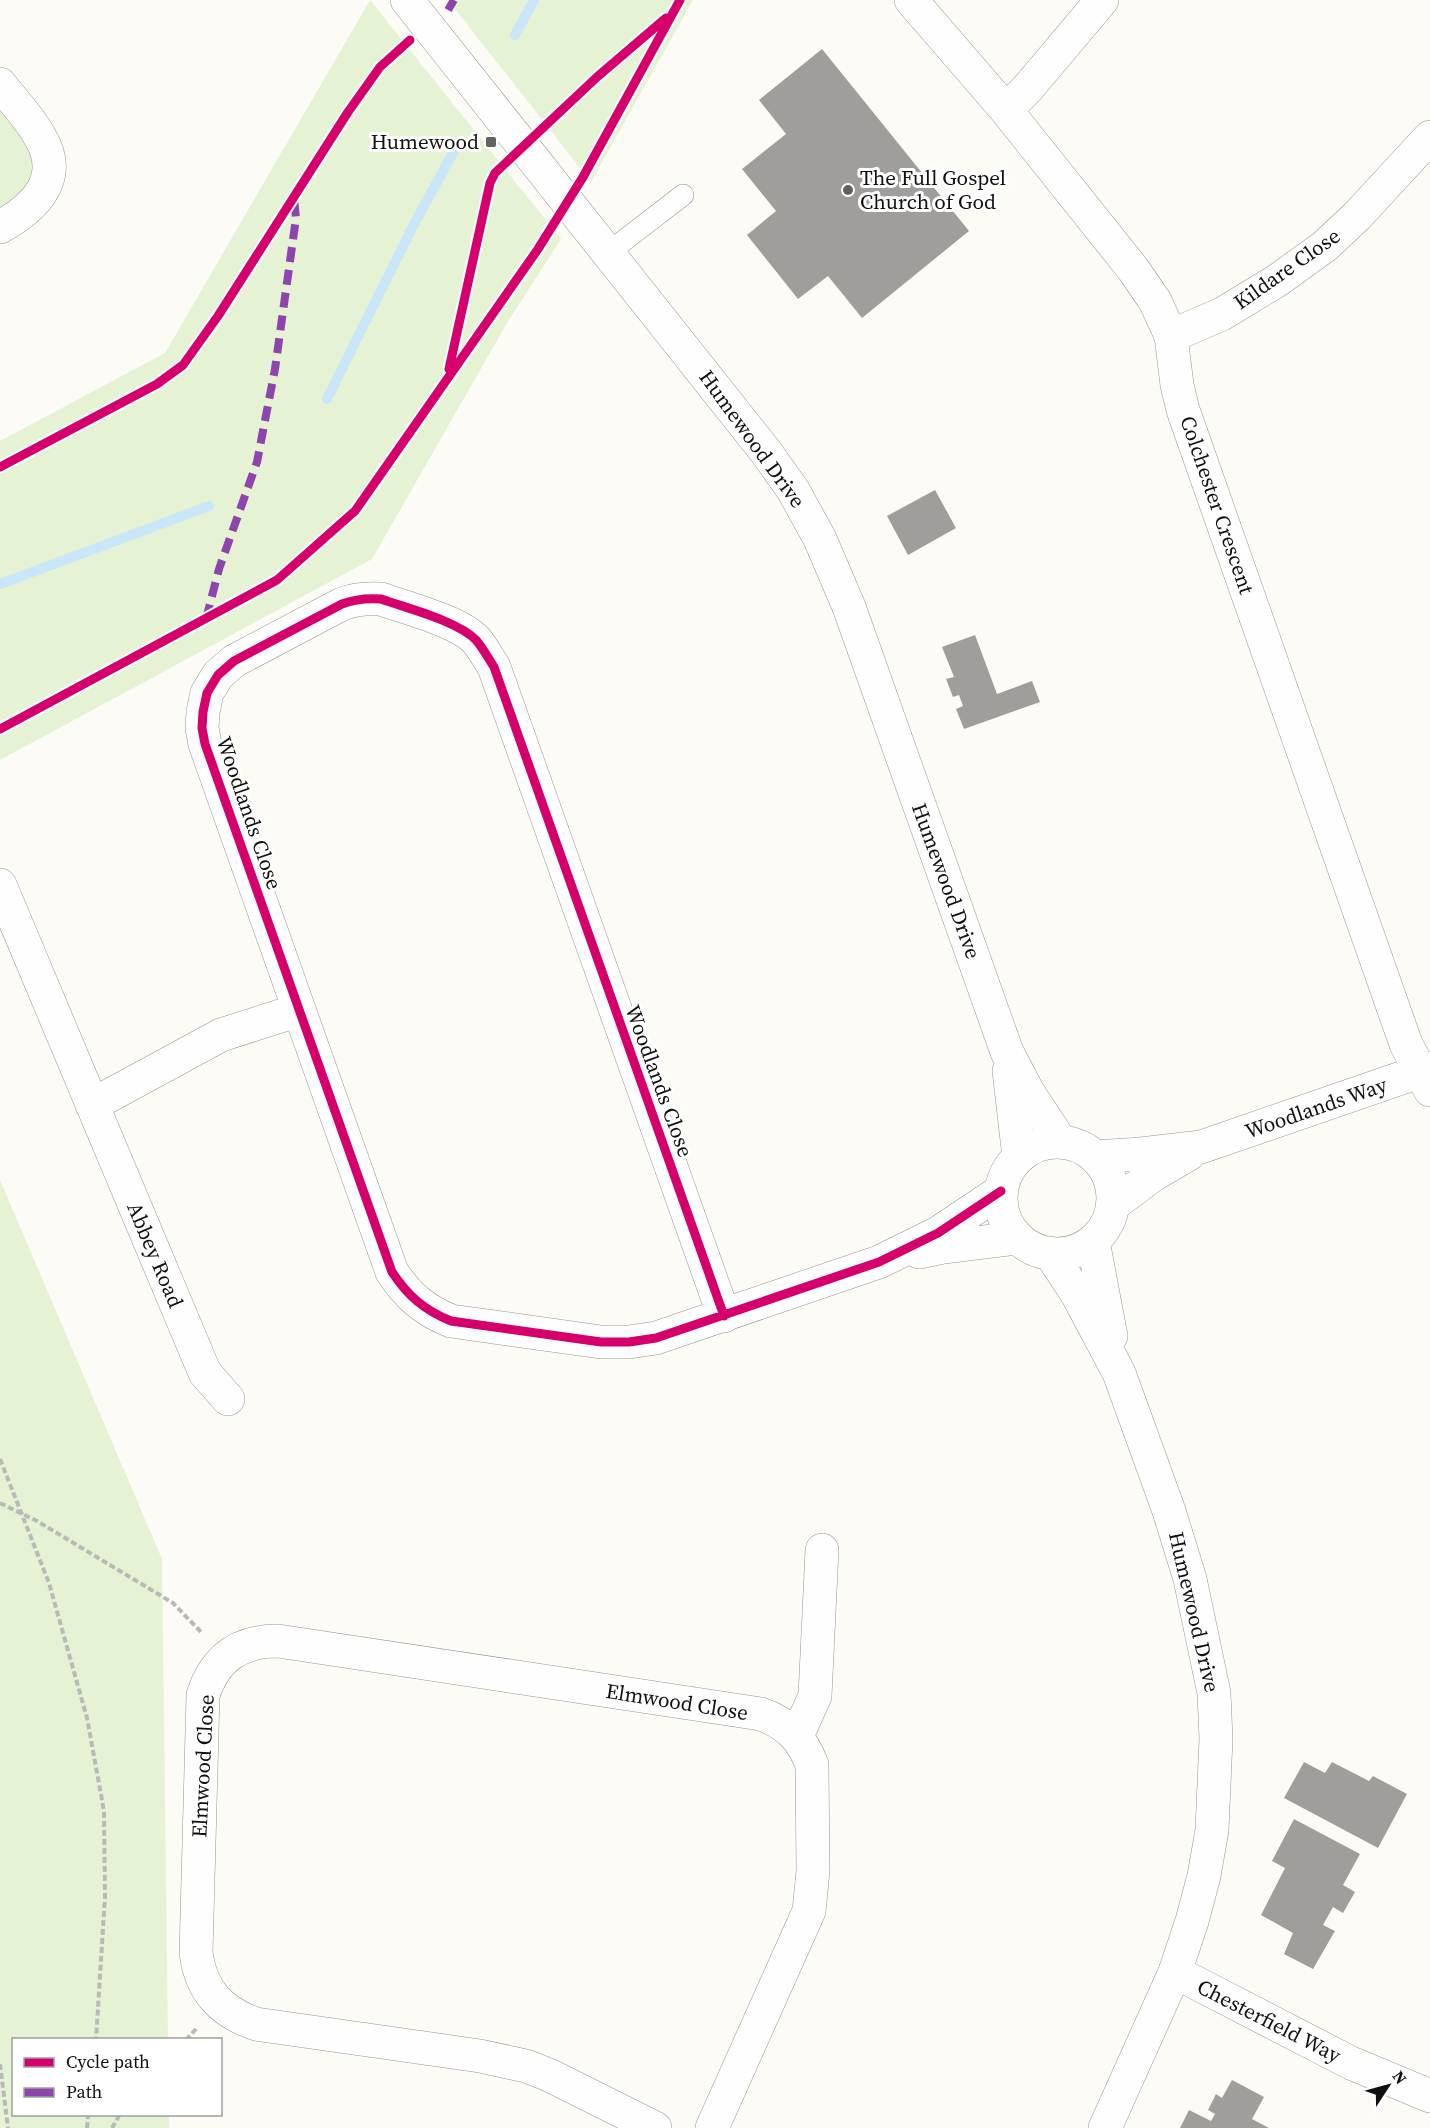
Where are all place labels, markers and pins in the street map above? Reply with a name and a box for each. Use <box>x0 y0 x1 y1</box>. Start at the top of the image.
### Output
place label: Humewood <box>371 127 479 156</box>
marker: Humewood <box>484 135 498 149</box>
place label: The Full Gospel Church of God <box>860 163 1006 216</box>
marker: The Full Gospel Church of God <box>841 183 855 197</box>

